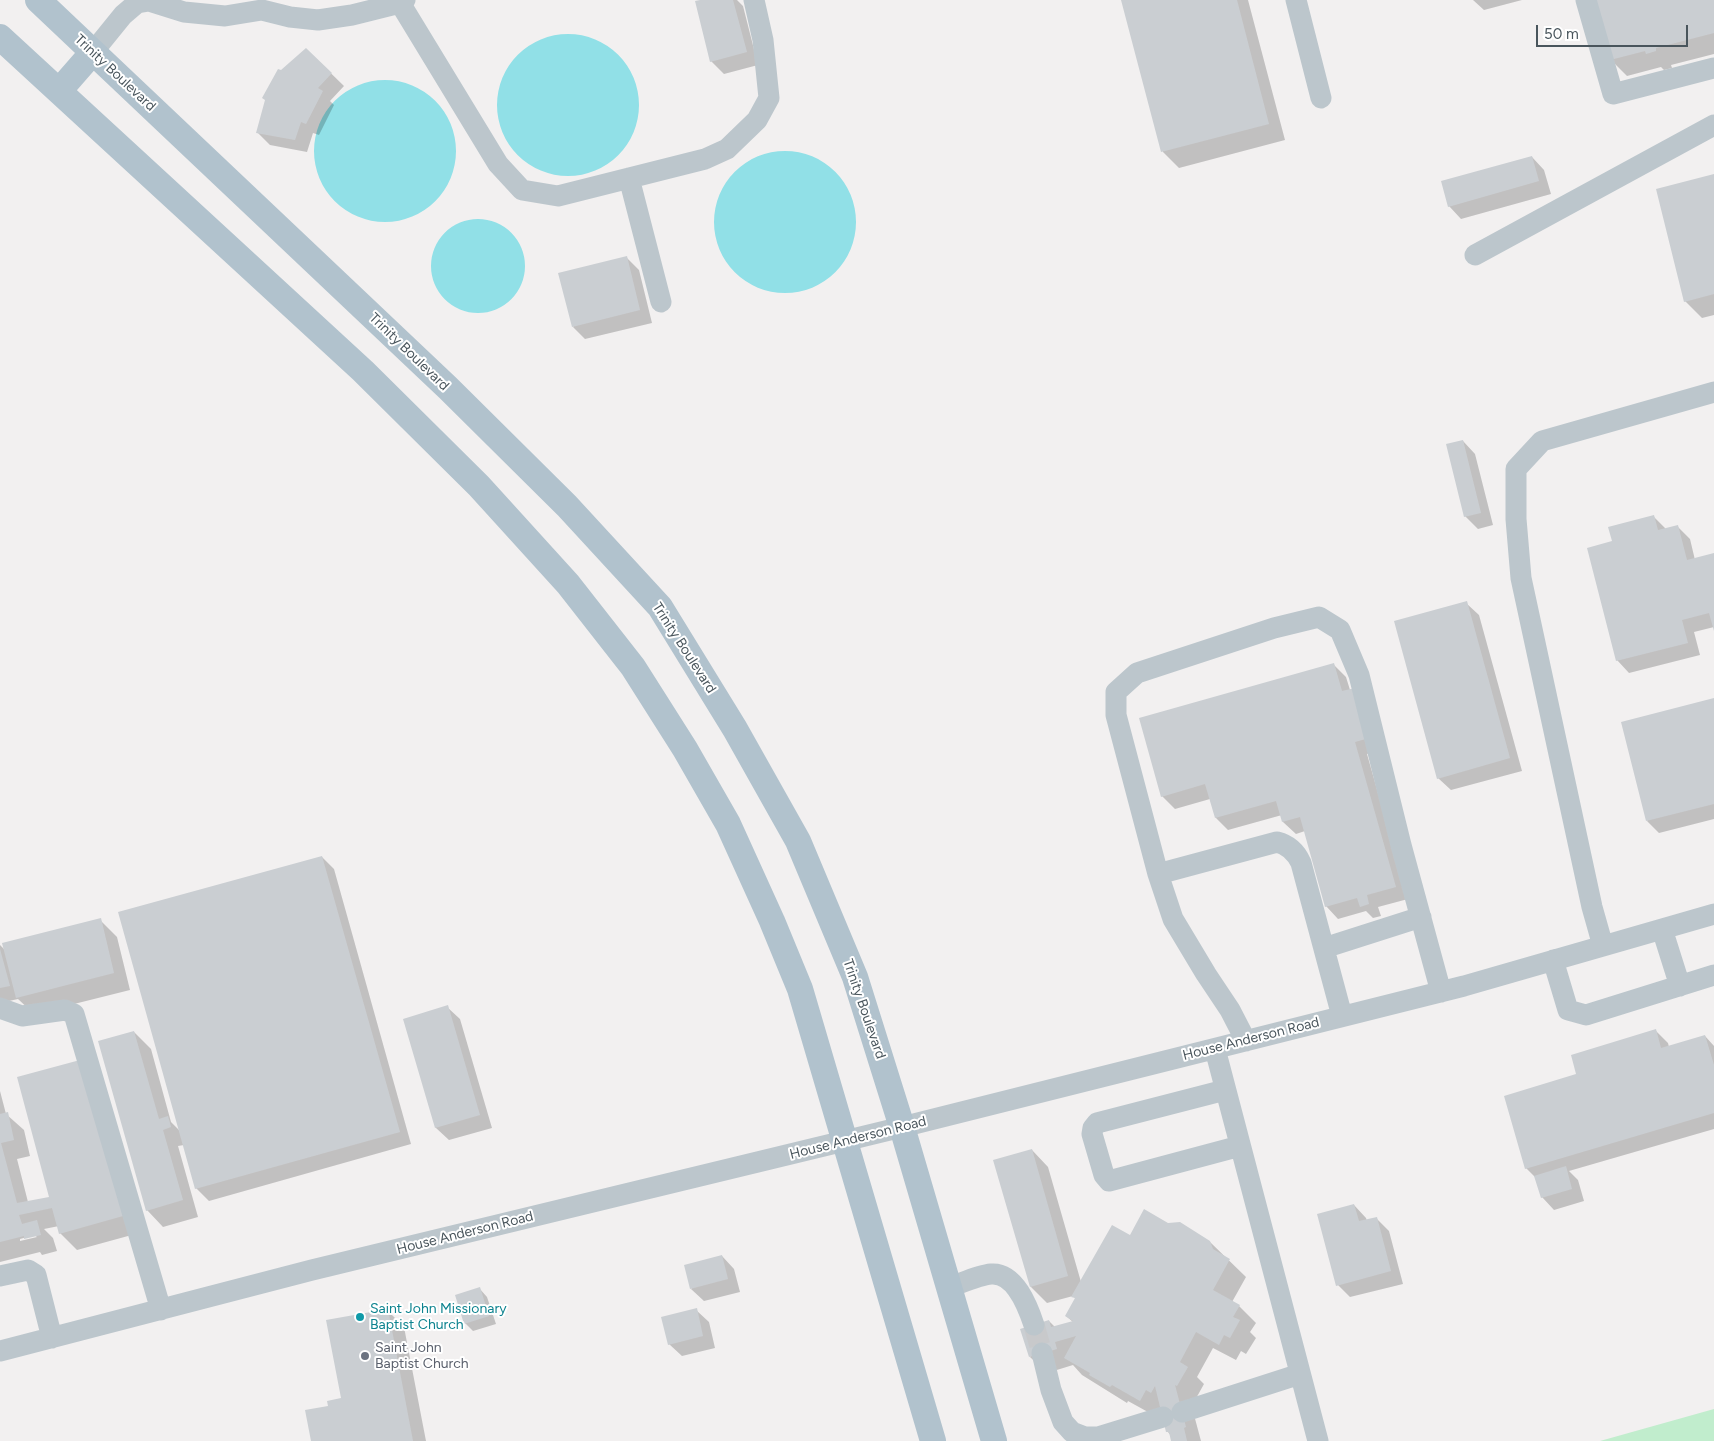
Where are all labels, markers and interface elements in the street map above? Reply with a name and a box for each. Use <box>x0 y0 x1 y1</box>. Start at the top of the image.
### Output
scale bar <box>1539 15 1692 47</box>
text: 50 m <box>1544 25 1579 43</box>
street label: Trinity Boulevard <box>71 31 159 115</box>
street label: Trinity Boulevard <box>366 310 452 394</box>
street label: Trinity Boulevard <box>649 600 719 696</box>
street label: Trinity Boulevard <box>839 957 889 1061</box>
street label: House Anderson Road <box>1181 1014 1321 1064</box>
street label: House Anderson Road <box>788 1113 928 1163</box>
street label: House Anderson Road <box>395 1208 535 1258</box>
place label: Saint John Missionary Baptist Church <box>370 1301 507 1334</box>
marker: Saint John Missionary Baptist Church <box>354 1311 366 1323</box>
place label: Saint John Baptist Church <box>375 1340 469 1372</box>
marker: Saint John Baptist Church <box>359 1350 371 1362</box>

